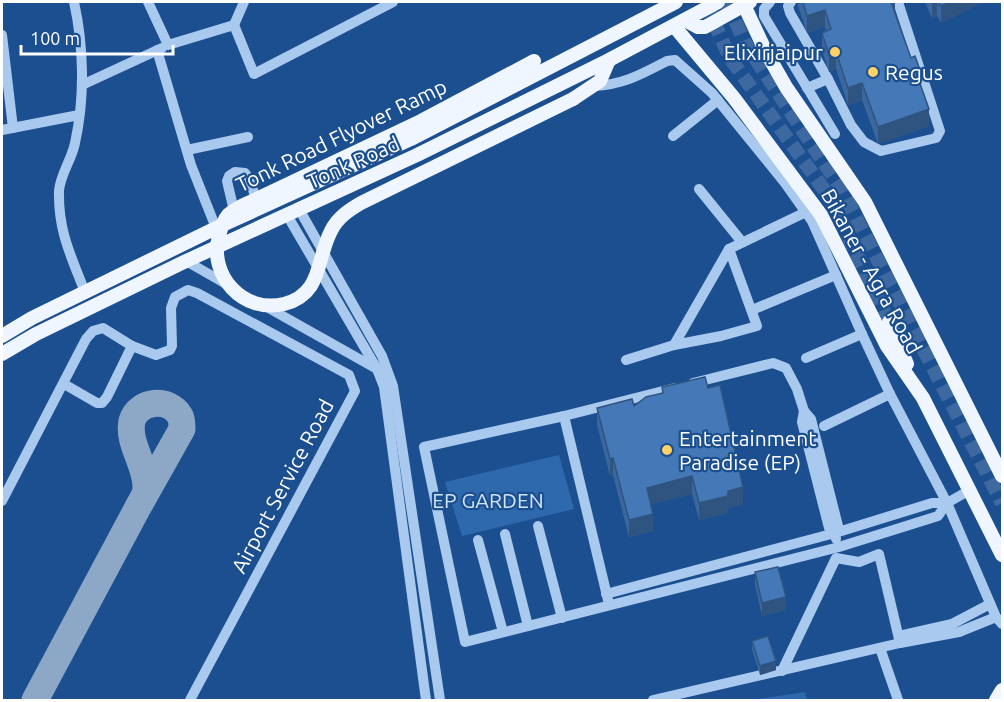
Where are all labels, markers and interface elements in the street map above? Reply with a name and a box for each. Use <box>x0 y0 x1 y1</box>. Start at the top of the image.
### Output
scale bar <box>21 18 172 56</box>
text: 100 m <box>30 28 80 48</box>
place label: Elixirjaipur <box>724 40 823 64</box>
marker: Elixirjaipur <box>828 45 842 59</box>
place label: Regus <box>885 60 943 84</box>
marker: Regus <box>866 65 880 79</box>
street label: Tonk Road Flyover Ramp <box>232 73 450 197</box>
street label: Tonk Road <box>303 130 403 194</box>
street label: Bikaner - Agra Road <box>817 184 927 358</box>
street label: Airport Service Road <box>226 395 338 577</box>
place label: Entertainment Paradise (EP) <box>679 426 817 474</box>
marker: Entertainment Paradise (EP) <box>660 443 674 457</box>
park label: EP GARDEN <box>432 488 544 512</box>

